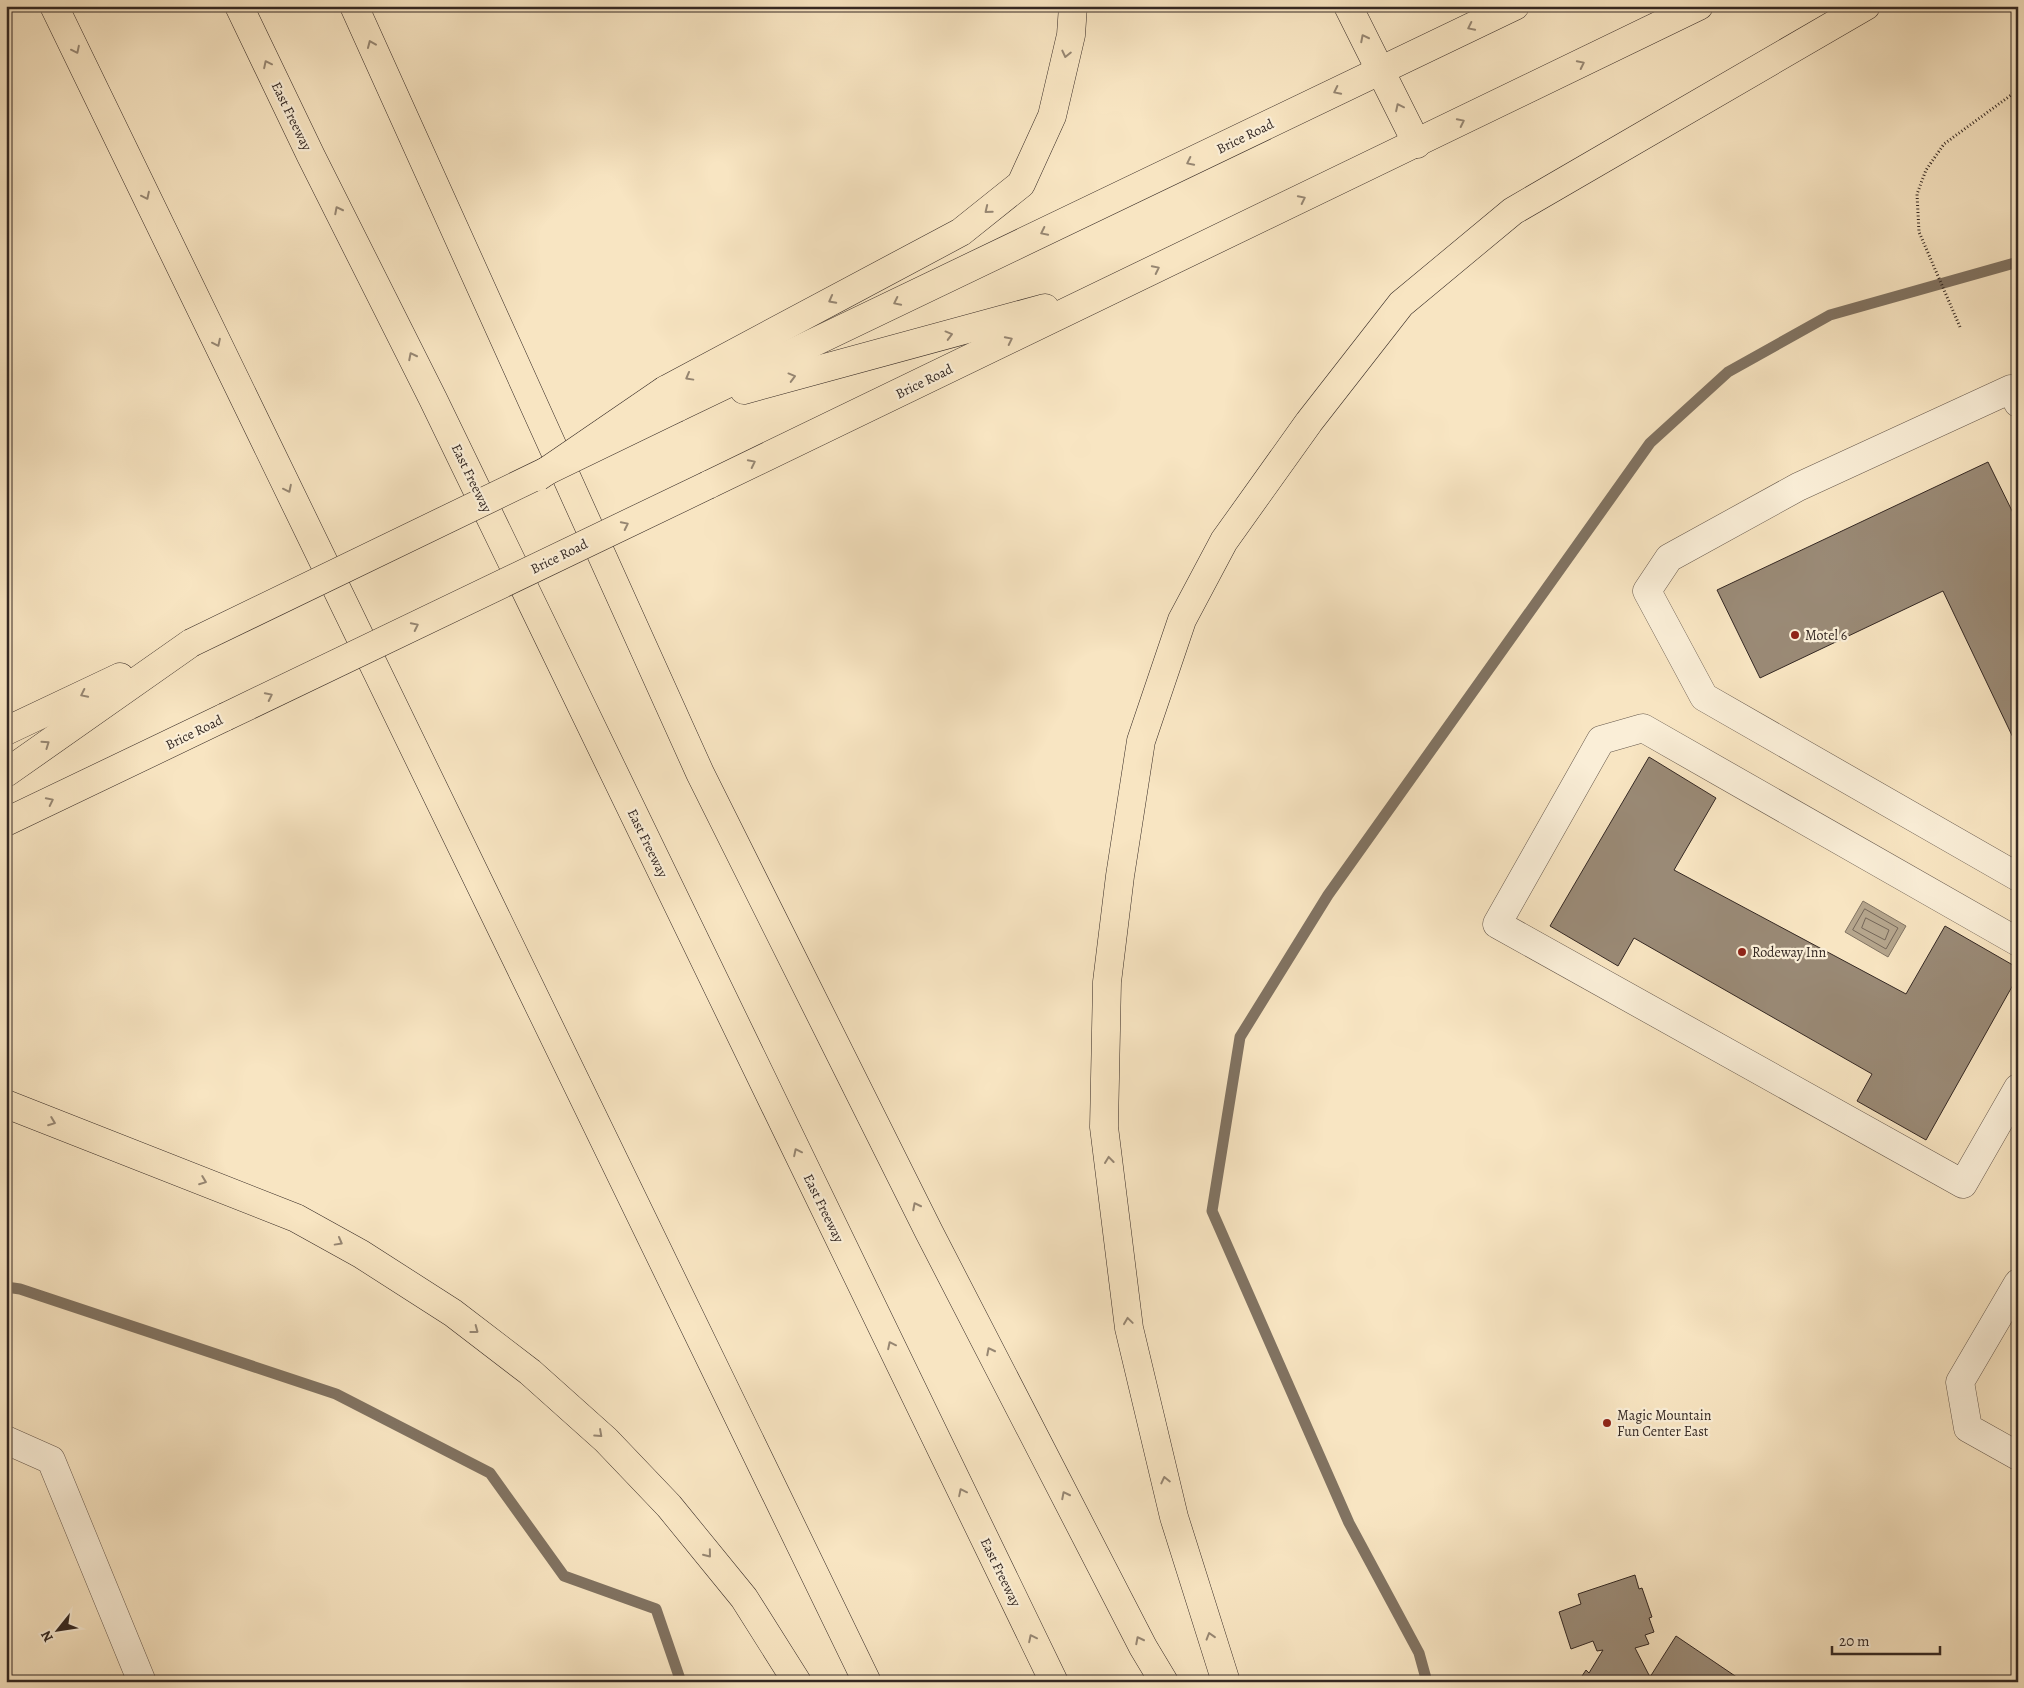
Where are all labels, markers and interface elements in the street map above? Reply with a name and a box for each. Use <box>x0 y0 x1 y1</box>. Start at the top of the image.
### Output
one-way arrow <box>1467 21 1476 32</box>
one-way arrow <box>1360 35 1370 44</box>
one-way arrow <box>366 40 377 49</box>
one-way arrow <box>69 45 80 54</box>
one-way arrow <box>1061 50 1072 59</box>
one-way arrow <box>1576 60 1585 70</box>
one-way arrow <box>263 61 273 70</box>
street label: East Freeway <box>267 79 317 154</box>
one-way arrow <box>1333 85 1342 96</box>
one-way arrow <box>1395 103 1405 112</box>
street label: Brice Road <box>1213 114 1277 158</box>
one-way arrow <box>1456 118 1465 129</box>
one-way arrow <box>1186 156 1195 166</box>
one-way arrow <box>140 191 150 200</box>
one-way arrow <box>1297 195 1306 205</box>
one-way arrow <box>985 205 994 213</box>
one-way arrow <box>335 207 345 216</box>
one-way arrow <box>1040 226 1049 236</box>
one-way arrow <box>1151 265 1160 275</box>
one-way arrow <box>828 293 837 303</box>
one-way arrow <box>893 296 902 307</box>
one-way arrow <box>944 330 952 340</box>
one-way arrow <box>1004 336 1013 346</box>
one-way arrow <box>211 337 221 346</box>
one-way arrow <box>408 352 418 361</box>
street label: Brice Road <box>892 359 956 403</box>
one-way arrow <box>686 371 695 381</box>
one-way arrow <box>787 372 796 383</box>
street label: East Freeway <box>447 441 497 516</box>
one-way arrow <box>747 459 756 470</box>
one-way arrow <box>282 484 292 493</box>
one-way arrow <box>619 521 628 531</box>
street label: Brice Road <box>527 534 591 578</box>
one-way arrow <box>410 621 419 632</box>
place label: Motel 6 <box>1805 626 1847 645</box>
marker: Motel 6 <box>1789 629 1801 641</box>
one-way arrow <box>80 688 89 698</box>
one-way arrow <box>263 692 272 702</box>
street label: Brice Road <box>162 710 226 754</box>
one-way arrow <box>40 742 49 750</box>
one-way arrow <box>45 797 54 807</box>
street label: East Freeway <box>623 806 673 881</box>
place label: Rodeway Inn <box>1752 943 1826 962</box>
marker: Rodeway Inn <box>1736 946 1748 958</box>
one-way arrow <box>47 1116 55 1126</box>
one-way arrow <box>793 1148 804 1157</box>
one-way arrow <box>1104 1156 1114 1164</box>
street label: East Freeway <box>799 1171 849 1246</box>
one-way arrow <box>198 1175 207 1186</box>
one-way arrow <box>912 1202 923 1211</box>
one-way arrow <box>333 1235 342 1245</box>
one-way arrow <box>1124 1317 1134 1326</box>
one-way arrow <box>469 1324 478 1332</box>
one-way arrow <box>887 1341 897 1350</box>
one-way arrow <box>986 1347 996 1356</box>
place label: Magic Mountain Fun Center East <box>1617 1406 1712 1441</box>
marker: Magic Mountain Fun Center East <box>1601 1417 1613 1429</box>
one-way arrow <box>594 1428 603 1437</box>
one-way arrow <box>1160 1475 1171 1484</box>
one-way arrow <box>958 1488 968 1497</box>
one-way arrow <box>1061 1491 1071 1500</box>
street label: East Freeway <box>976 1535 1026 1610</box>
one-way arrow <box>703 1549 712 1558</box>
north arrow <box>32 1606 82 1656</box>
scale bar <box>1832 1623 1939 1655</box>
text: N <box>36 1627 58 1645</box>
text: 20 m <box>1839 1631 1870 1651</box>
one-way arrow <box>1205 1632 1215 1640</box>
one-way arrow <box>1028 1634 1039 1643</box>
one-way arrow <box>1135 1636 1145 1645</box>

